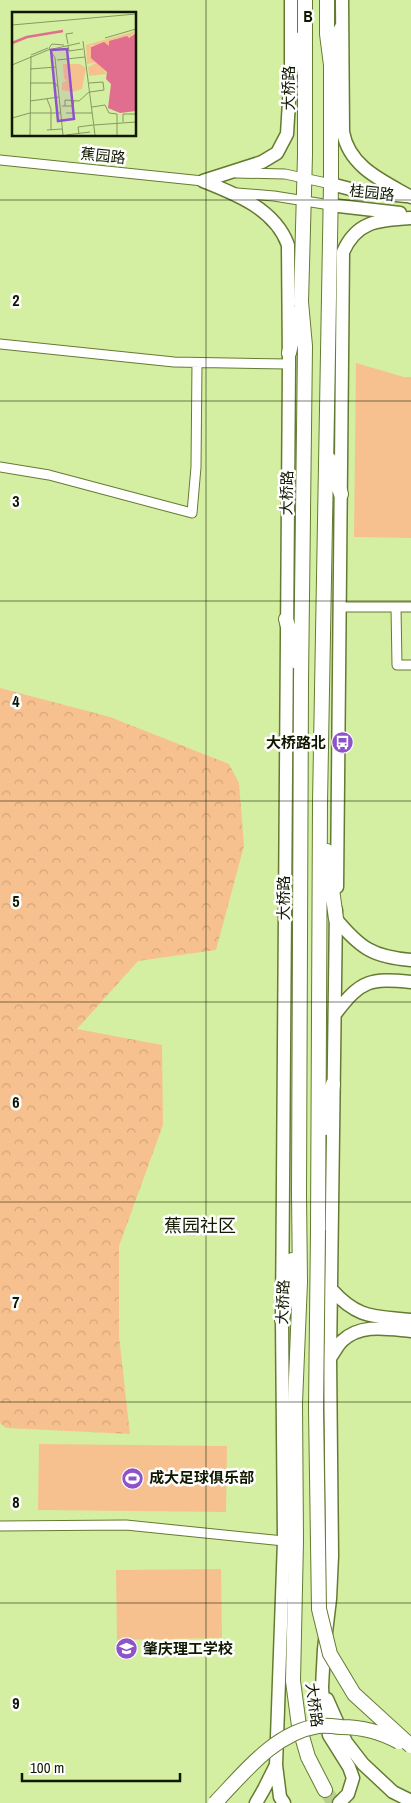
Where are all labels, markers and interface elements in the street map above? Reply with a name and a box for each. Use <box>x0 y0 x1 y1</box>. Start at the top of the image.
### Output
text: B <box>303 5 313 27</box>
inset map <box>12 12 136 136</box>
street label: 大桥路 <box>278 65 299 111</box>
street label: 蕉园路 <box>80 143 127 168</box>
street label: 桂园路 <box>349 180 396 205</box>
text: 2 <box>12 289 20 311</box>
street label: 大桥路 <box>276 470 297 516</box>
text: 3 <box>12 490 20 512</box>
text: 4 <box>12 690 20 712</box>
bus stop icon: 大桥路北 <box>330 731 354 755</box>
place label: 大桥路北 <box>266 732 326 753</box>
street label: 大桥路 <box>273 875 294 921</box>
text: 5 <box>12 890 20 912</box>
text: 6 <box>12 1091 20 1113</box>
district label: 蕉园社区 <box>164 1213 236 1238</box>
street label: 大桥路 <box>271 1279 294 1325</box>
text: 7 <box>12 1291 20 1313</box>
sports icon: 成大足球俱乐部 <box>121 1466 145 1490</box>
place label: 成大足球俱乐部 <box>149 1467 254 1488</box>
text: 8 <box>12 1491 20 1513</box>
school or university icon: 肇庆理工学校 <box>115 1637 139 1661</box>
place label: 肇庆理工学校 <box>143 1638 233 1659</box>
street label: 大桥路 <box>301 1681 328 1729</box>
text: 9 <box>12 1692 20 1714</box>
scale bar <box>22 1750 180 1782</box>
text: 100 m <box>30 1757 64 1778</box>

